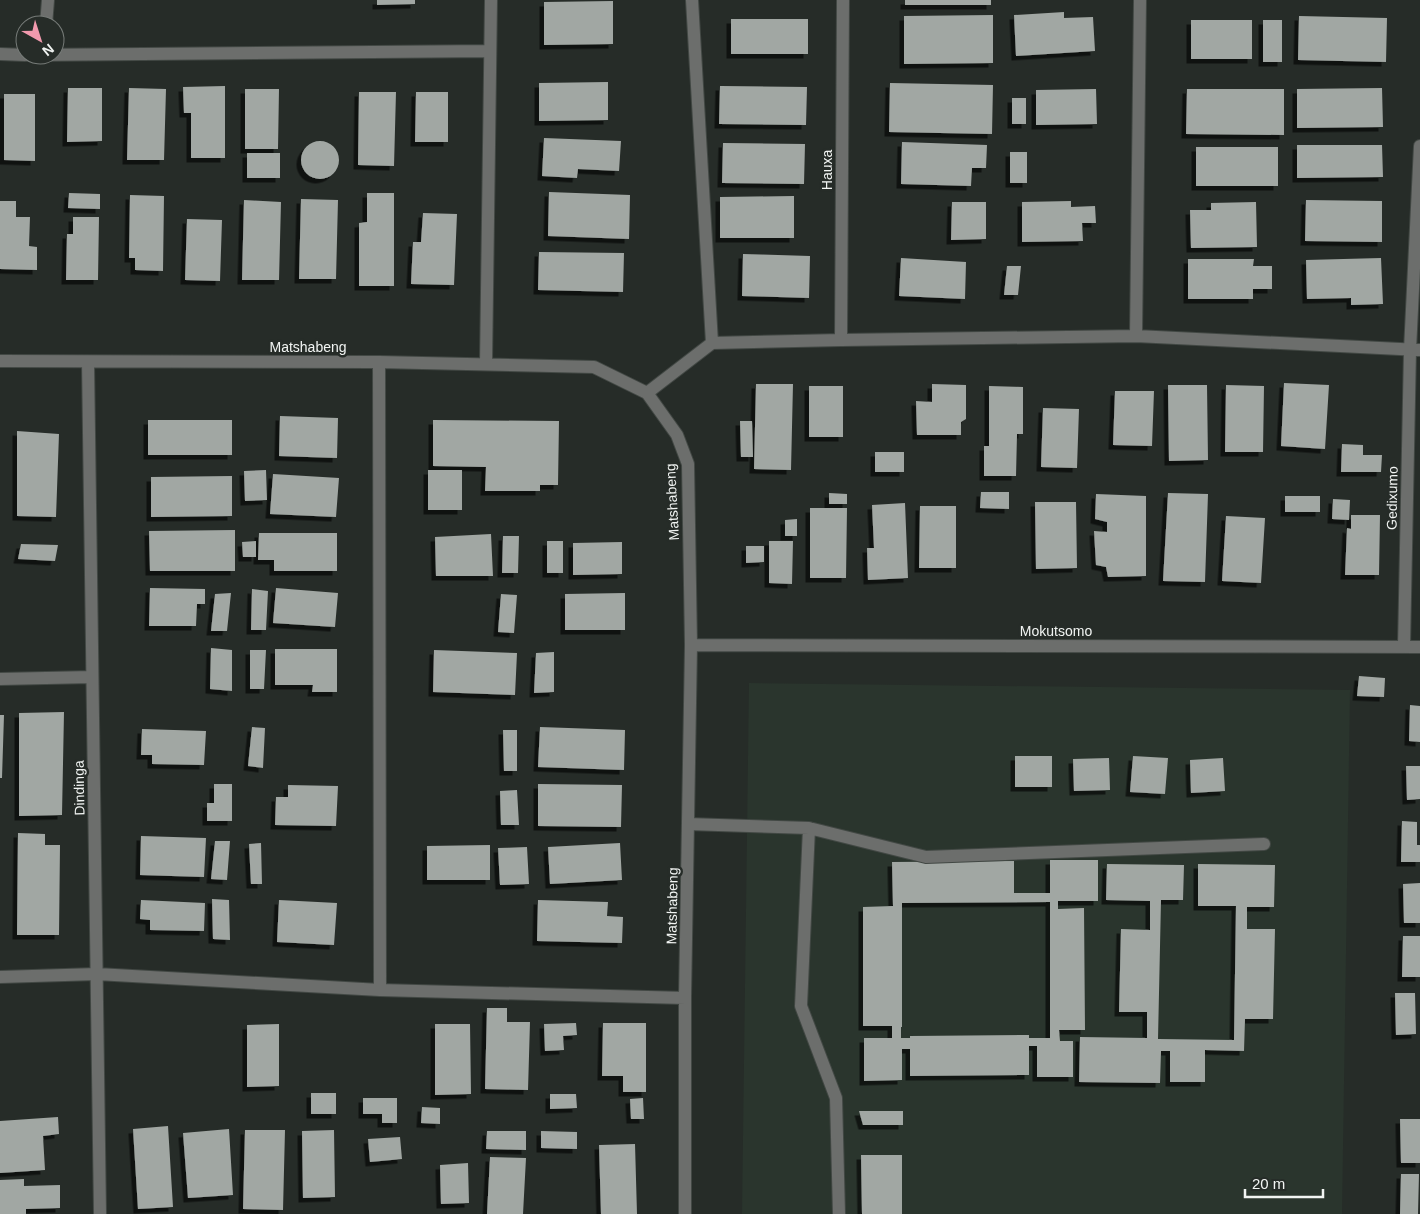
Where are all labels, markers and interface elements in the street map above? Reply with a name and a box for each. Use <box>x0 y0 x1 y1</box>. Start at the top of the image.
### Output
north arrow <box>15 15 65 65</box>
text: N <box>39 41 57 60</box>
street label: Hauxa <box>819 150 835 190</box>
street label: Matshabeng <box>269 339 347 355</box>
street label: Matshabeng <box>662 463 682 541</box>
street label: Gedixumo <box>1383 466 1401 530</box>
street label: Mokutsomo <box>1020 623 1092 639</box>
street label: Dindinga <box>71 760 87 816</box>
street label: Matshabeng <box>663 867 681 945</box>
scale bar <box>1245 1166 1322 1198</box>
text: 20 m <box>1252 1175 1285 1192</box>

